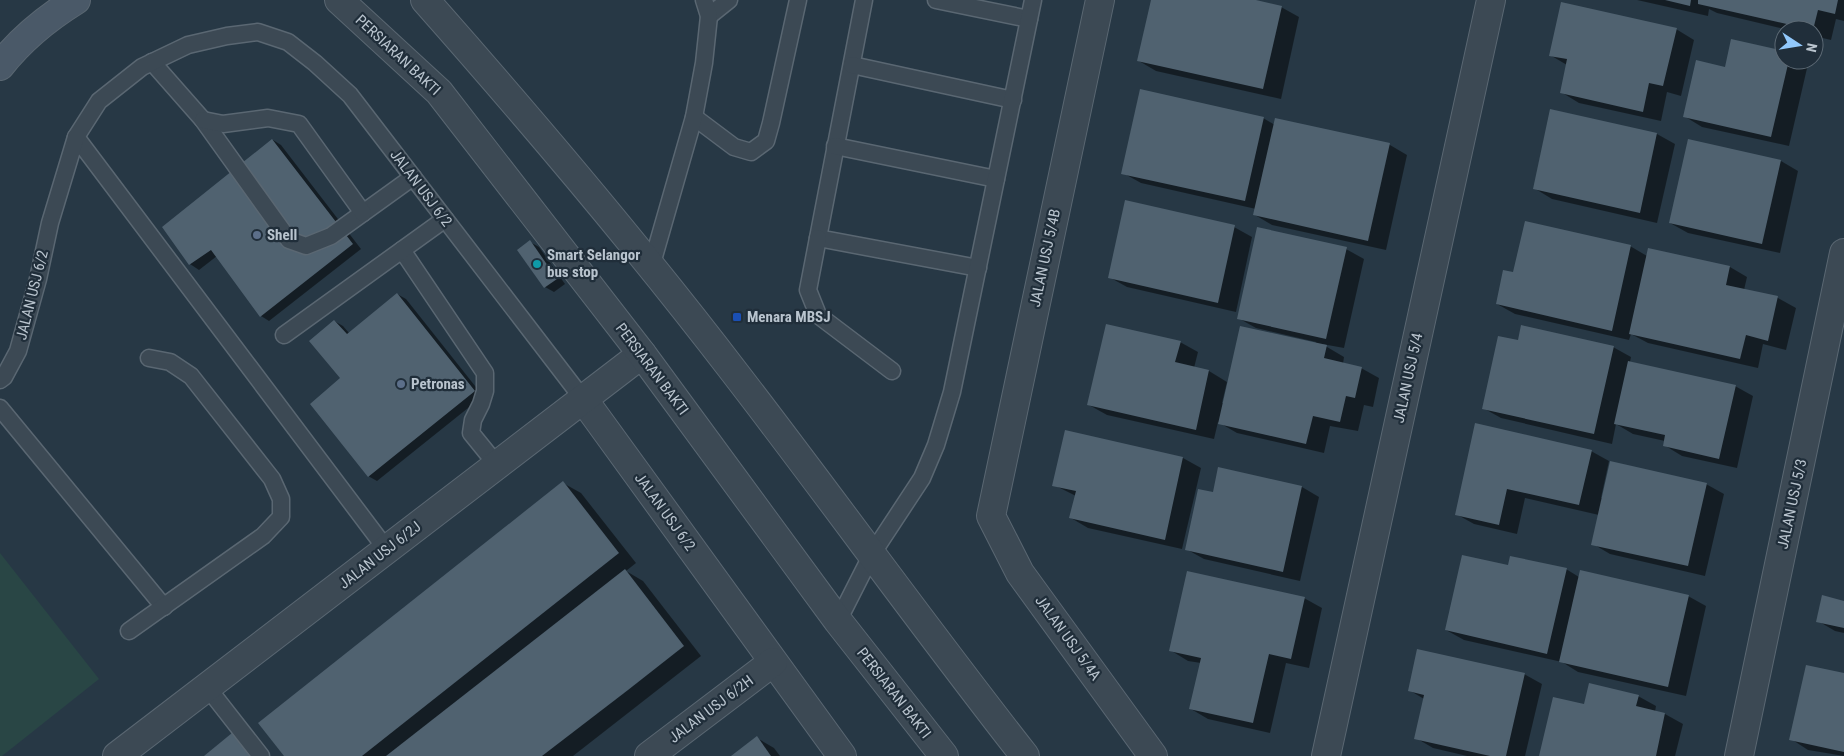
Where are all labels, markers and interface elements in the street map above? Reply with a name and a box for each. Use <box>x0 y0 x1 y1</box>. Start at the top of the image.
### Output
street label: PERSIARAN BAKTI <box>352 11 444 99</box>
north arrow <box>1774 20 1824 70</box>
text: N <box>1803 42 1820 54</box>
street label: JALAN USJ 6/2 <box>386 146 456 230</box>
street label: JALAN USJ 5/4B <box>1026 207 1064 309</box>
place label: Shell <box>267 226 297 244</box>
marker: Shell <box>251 229 263 241</box>
place label: Smart Selangor bus stop <box>547 246 640 281</box>
street label: JALAN USJ 6/2 <box>12 248 52 342</box>
marker: Smart Selangor bus stop <box>531 258 543 270</box>
place label: Menara MBSJ <box>747 308 831 326</box>
marker: Menara MBSJ <box>731 311 743 323</box>
street label: PERSIARAN BAKTI <box>612 320 692 418</box>
street label: JALAN USJ 5/4 <box>1390 331 1426 425</box>
place label: Petronas <box>411 375 465 393</box>
marker: Petronas <box>395 378 407 390</box>
street label: JALAN USJ 5/3 <box>1774 457 1810 551</box>
street label: JALAN USJ 6/2 <box>631 470 699 554</box>
street label: JALAN USJ 6/2J <box>335 517 425 593</box>
street label: JALAN USJ 5/4A <box>1031 592 1105 684</box>
street label: PERSIARAN BAKTI <box>853 644 935 742</box>
street label: JALAN USJ 6/2H <box>665 671 757 747</box>

